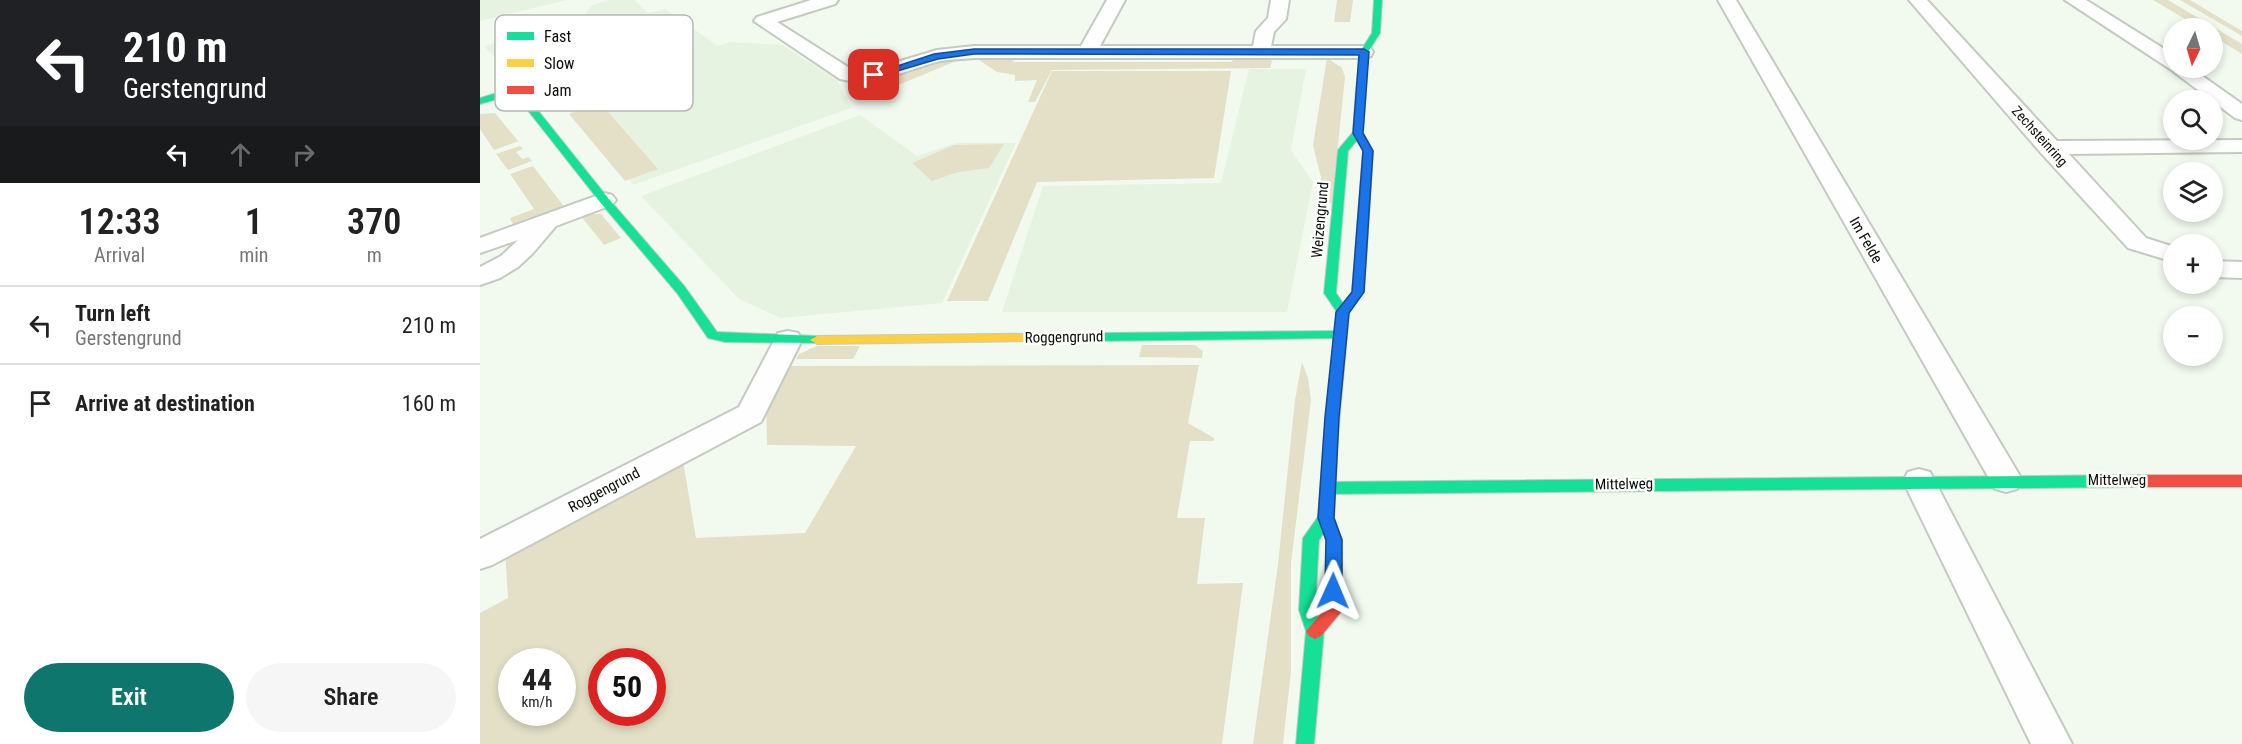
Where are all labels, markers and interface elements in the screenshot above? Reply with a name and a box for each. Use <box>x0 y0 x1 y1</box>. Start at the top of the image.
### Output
legend <box>495 15 693 111</box>
north arrow <box>2163 18 2223 78</box>
map controls <box>2163 18 2223 366</box>
text: 210 m <box>123 23 228 72</box>
icon: left <box>24 24 102 102</box>
text: Fast <box>544 27 571 46</box>
pin <box>848 49 899 100</box>
text: Slow <box>544 54 574 73</box>
icon: arrive <box>857 58 890 91</box>
text: Gerstengrund <box>123 73 267 105</box>
text: Jam <box>544 81 571 100</box>
button: search <box>2163 90 2223 150</box>
street label: Zechsteinring <box>2009 103 2071 169</box>
icon: left <box>161 138 194 171</box>
icon: ahead <box>224 138 257 171</box>
icon: right <box>287 138 320 171</box>
button: layers <box>2163 162 2223 222</box>
street label: Weizengrund <box>1308 181 1332 259</box>
text: 12:33 <box>79 201 161 243</box>
text: 1 <box>245 201 263 243</box>
text: 370 <box>347 201 401 243</box>
street label: Im Felde <box>1846 214 1886 266</box>
button: + <box>2163 234 2223 294</box>
text: Arrival <box>94 243 145 267</box>
text: min <box>239 243 268 267</box>
text: m <box>367 243 382 267</box>
text: Turn left <box>75 301 150 326</box>
button: − <box>2163 306 2223 366</box>
icon: left <box>24 309 57 342</box>
text: 210 m <box>402 313 456 338</box>
text: Gerstengrund <box>75 326 182 350</box>
street label: Roggengrund <box>1025 327 1103 347</box>
icon: arrive <box>24 387 57 420</box>
text: Arrive at destination <box>75 391 255 416</box>
text: 160 m <box>402 391 456 416</box>
street label: Roggengrund <box>565 464 643 516</box>
street label: Mittelweg <box>2088 471 2146 489</box>
street label: Mittelweg <box>1595 474 1653 494</box>
position arrow <box>1301 559 1365 623</box>
speed limit sign: 50 <box>588 648 666 726</box>
text: 44 <box>522 662 552 697</box>
button: Exit <box>24 663 234 732</box>
button: Share <box>246 663 456 732</box>
text: km/h <box>522 693 552 711</box>

